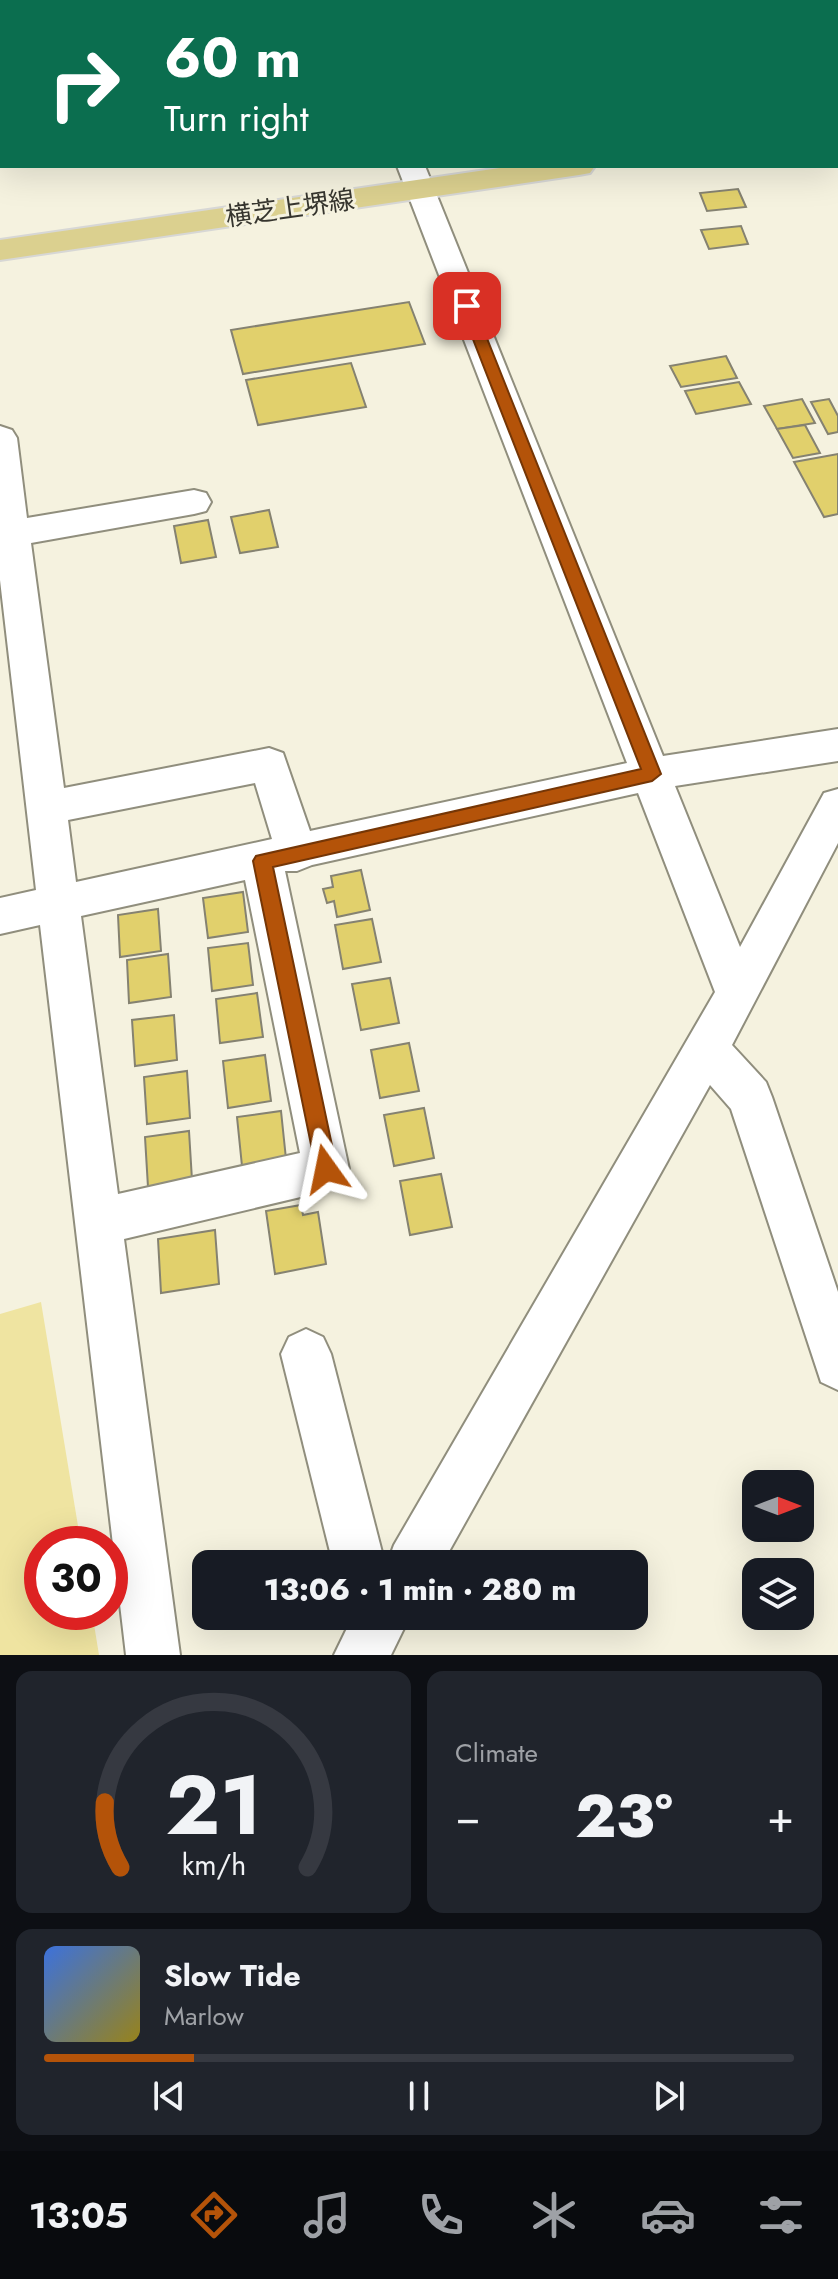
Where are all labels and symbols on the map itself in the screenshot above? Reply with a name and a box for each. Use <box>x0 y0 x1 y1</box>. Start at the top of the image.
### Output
street label: 横芝上堺線 <box>223 180 357 236</box>
pin <box>433 272 501 340</box>
position arrow <box>284 1127 368 1211</box>
north arrow <box>742 1470 814 1542</box>
speed limit sign: 30 <box>24 1526 128 1630</box>

